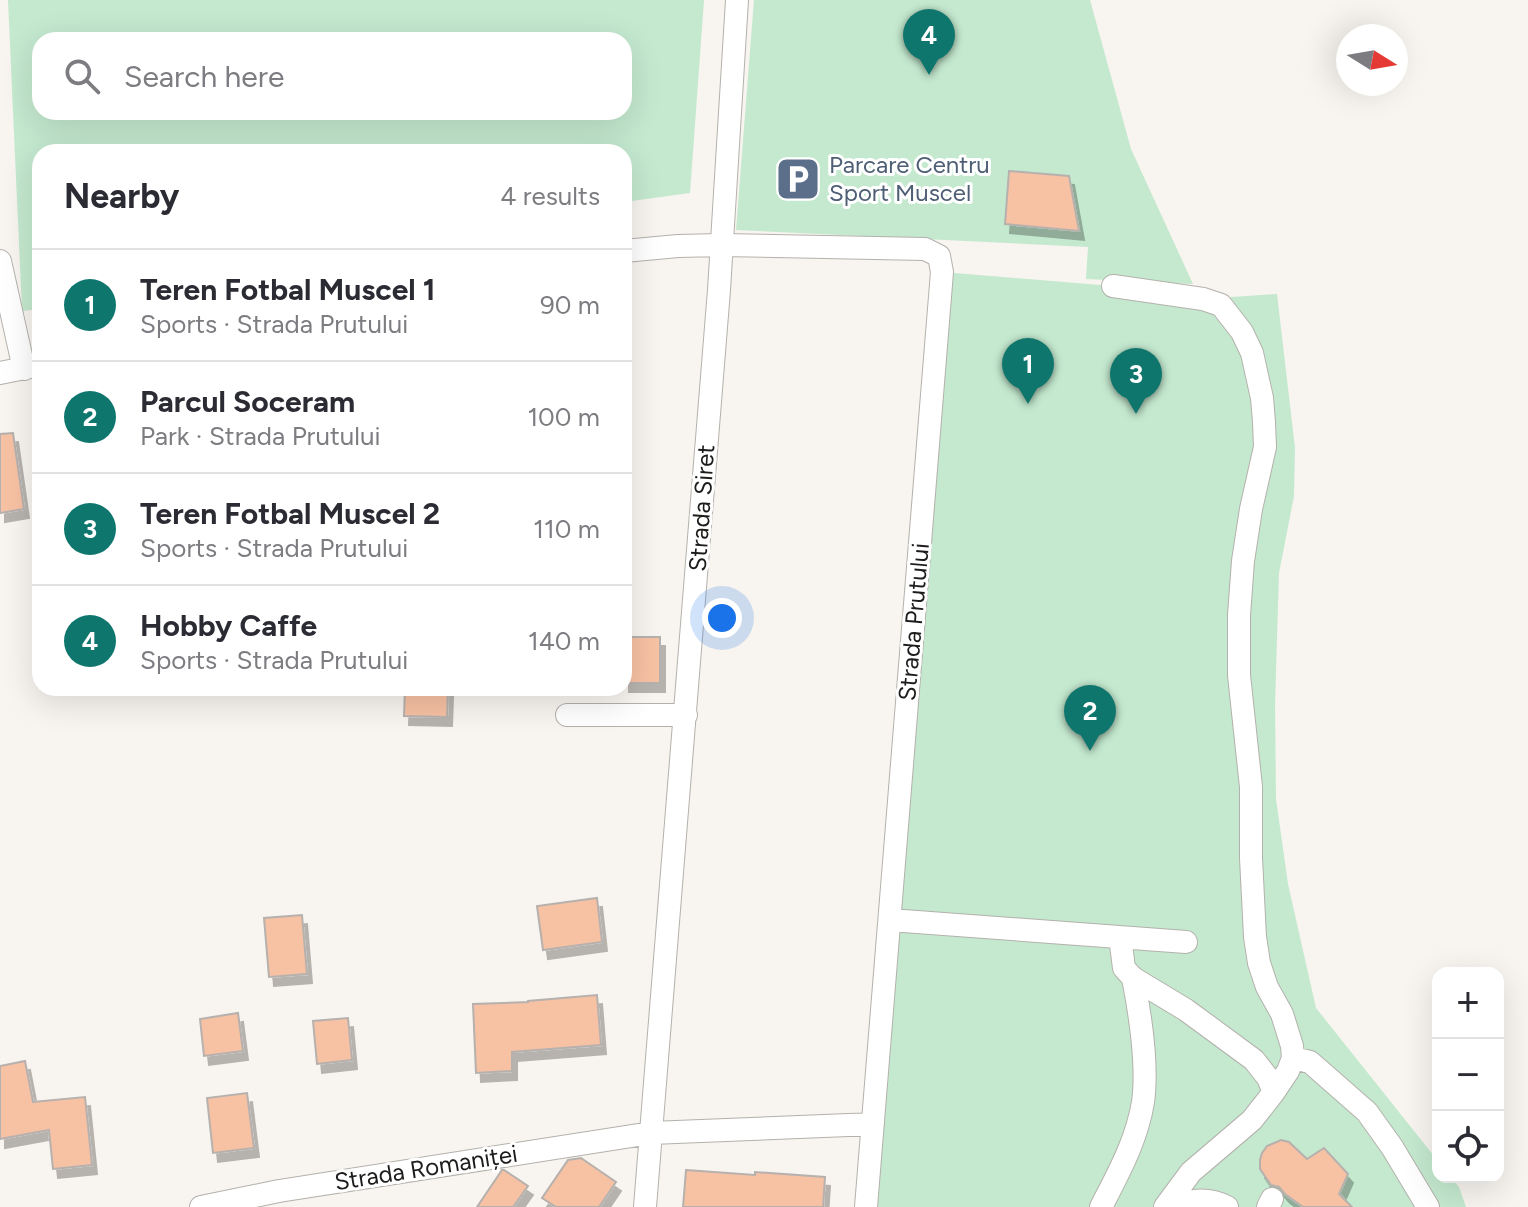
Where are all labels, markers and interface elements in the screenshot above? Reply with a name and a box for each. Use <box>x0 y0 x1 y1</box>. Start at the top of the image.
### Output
pin: 4 <box>903 9 955 75</box>
north arrow <box>1336 24 1408 96</box>
search box <box>32 32 632 120</box>
icon: search <box>60 54 104 98</box>
text: Search here <box>124 58 284 95</box>
place label: Parcare Centru Sport Muscel <box>829 150 990 207</box>
parking icon: Parcare Centru Sport Muscel <box>774 155 822 203</box>
text: Nearby <box>64 176 179 217</box>
text: 4 results <box>500 180 600 212</box>
text: Teren Fotbal Muscel 1 <box>140 271 436 308</box>
text: 1 <box>85 289 95 321</box>
text: 90 m <box>540 289 600 321</box>
text: Sports · Strada Prutului <box>140 308 408 340</box>
pin: 1 <box>1002 338 1054 404</box>
pin: 3 <box>1110 348 1162 414</box>
text: Parcul Soceram <box>140 383 355 420</box>
text: 2 <box>82 401 98 433</box>
text: 100 m <box>527 401 600 433</box>
text: Park · Strada Prutului <box>140 420 381 452</box>
street label: Strada Siret <box>683 444 720 572</box>
text: Teren Fotbal Muscel 2 <box>140 495 440 532</box>
text: 3 <box>83 513 97 545</box>
text: 110 m <box>533 513 600 545</box>
text: Sports · Strada Prutului <box>140 532 408 564</box>
street label: Strada Prutului <box>892 542 935 702</box>
your location <box>702 598 742 638</box>
text: Hobby Caffe <box>140 607 317 644</box>
text: 4 <box>82 625 98 657</box>
text: 140 m <box>528 625 600 657</box>
text: Sports · Strada Prutului <box>140 644 408 676</box>
pin: 2 <box>1064 685 1116 751</box>
map controls <box>1432 967 1504 1183</box>
button: + <box>1432 967 1504 1039</box>
button: − <box>1432 1039 1504 1111</box>
button: locate <box>1432 1111 1504 1183</box>
street label: Strada Romaniței <box>332 1139 519 1196</box>

